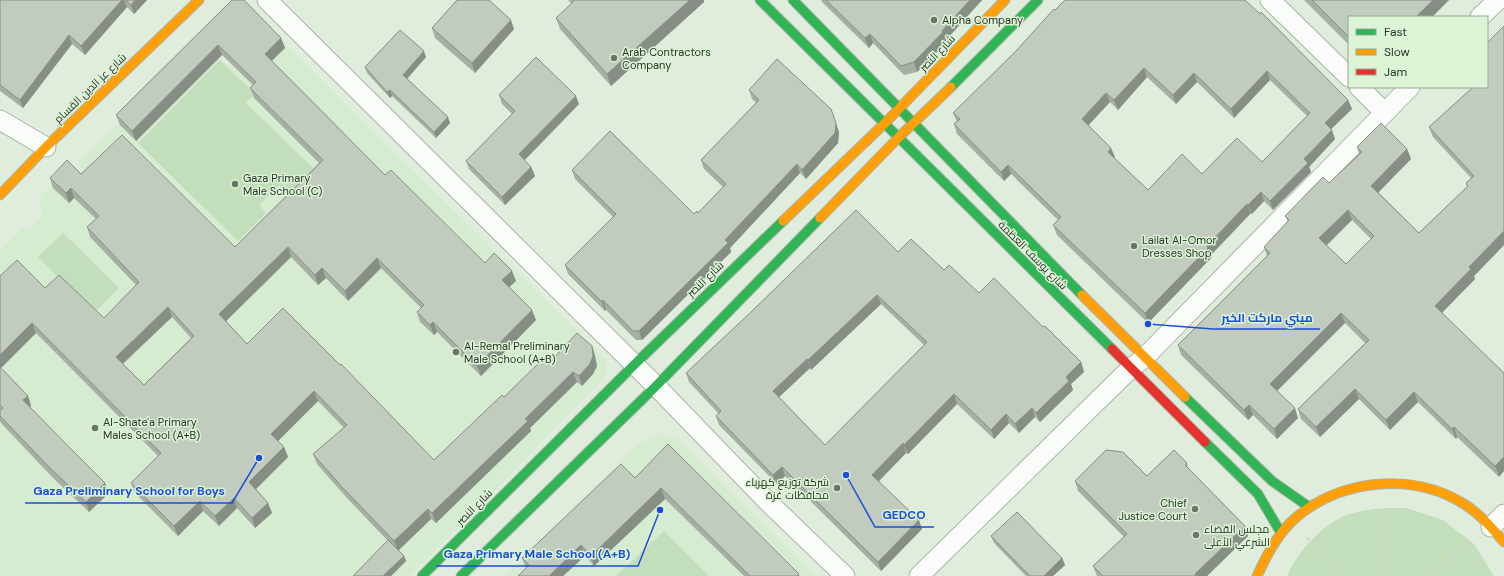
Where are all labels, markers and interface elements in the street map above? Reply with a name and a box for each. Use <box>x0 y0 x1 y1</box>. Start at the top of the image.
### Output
place label: Alpha Company <box>942 13 1023 27</box>
marker: Alpha Company <box>929 15 939 25</box>
legend <box>1348 16 1488 88</box>
text: Fast <box>1384 24 1407 40</box>
street label: شارع النصر <box>915 32 959 76</box>
text: Slow <box>1384 44 1410 60</box>
place label: Arab Contractors Company <box>622 45 711 72</box>
street label: شارع عز الدين القسام <box>51 50 130 127</box>
marker: Arab Contractors Company <box>609 53 619 63</box>
text: Jam <box>1384 64 1407 80</box>
place label: Gaza Primary Male School (C) <box>243 171 322 198</box>
marker: Gaza Primary Male School (C) <box>230 179 240 189</box>
street label: شارع يوسف العظمة <box>995 217 1071 293</box>
place label: Lailat Al-Omor Dresses Shop <box>1142 233 1217 260</box>
marker: Lailat Al-Omor Dresses Shop <box>1129 241 1139 251</box>
street label: شارع النصر <box>683 258 727 301</box>
callout: ميني ماركت الخير <box>1213 305 1320 329</box>
text: ميني ماركت الخير <box>1220 310 1313 328</box>
place label: Al-Remal Preliminary Male School (A+B) <box>464 339 570 366</box>
marker: Al-Remal Preliminary Male School (A+B) <box>451 347 461 357</box>
place label: Al-Shate'a Primary Males School (A+B) <box>103 415 200 442</box>
marker: Al-Shate'a Primary Males School (A+B) <box>90 423 100 433</box>
place label: شركة توزيع كهرباء محافظات غزة <box>745 475 829 502</box>
callout: Gaza Preliminary School for Boys <box>25 479 232 503</box>
text: Gaza Preliminary School for Boys <box>33 483 225 499</box>
marker: شركة توزيع كهرباء محافظات غزة <box>832 483 842 493</box>
street label: شارع النصر <box>452 486 496 530</box>
place label: Chief Justice Court <box>1118 496 1187 523</box>
callout: GEDCO <box>875 503 934 527</box>
marker: Chief Justice Court <box>1190 504 1200 514</box>
text: GEDCO <box>882 507 926 523</box>
place label: مجلس القضاء الشرعي الأعلى <box>1204 522 1270 551</box>
marker: مجلس القضاء الشرعي الأعلى <box>1191 530 1201 540</box>
callout: Gaza Primary Male School (A+B) <box>436 542 638 566</box>
text: Gaza Primary Male School (A+B) <box>444 546 631 562</box>

